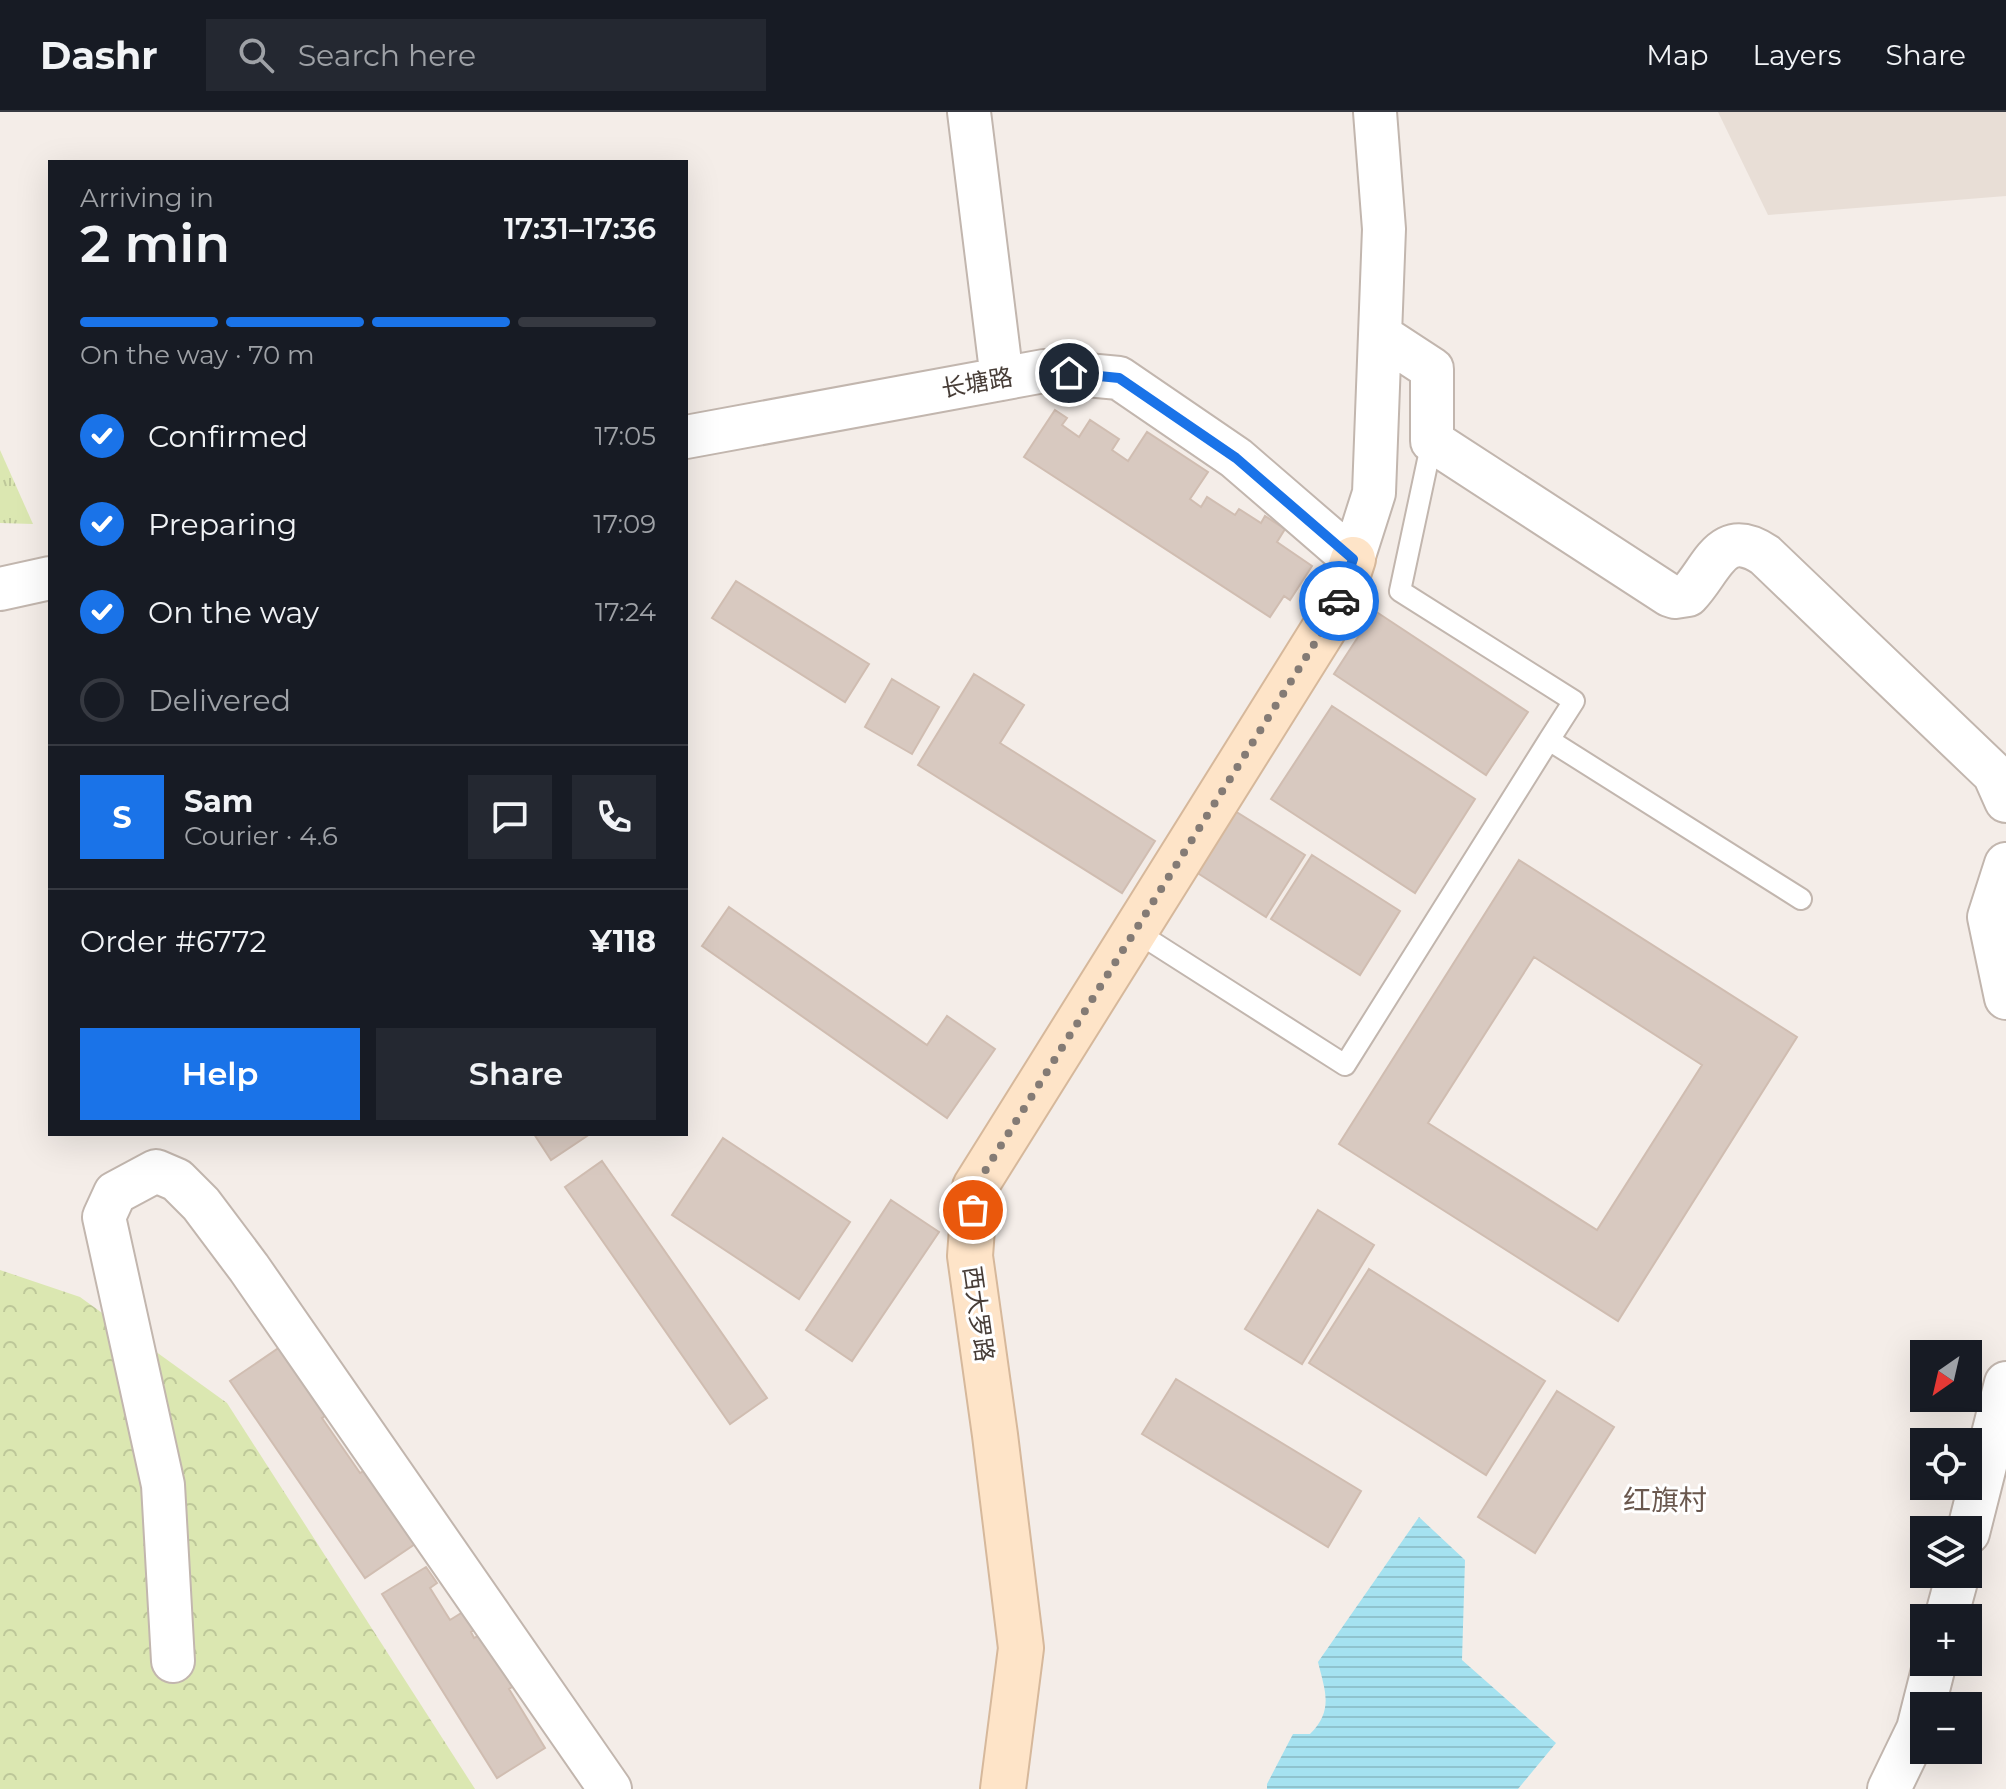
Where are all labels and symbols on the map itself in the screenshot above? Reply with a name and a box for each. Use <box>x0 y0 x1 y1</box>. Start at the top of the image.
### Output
pin <box>1035 339 1103 407</box>
street label: 长塘路 <box>939 362 1015 403</box>
courier <box>1299 561 1379 641</box>
pin <box>939 1176 1007 1244</box>
street label: 西大罗路 <box>957 1264 1000 1363</box>
north arrow <box>1910 1340 1982 1412</box>
district label: 红旗村 <box>1623 1483 1707 1517</box>

